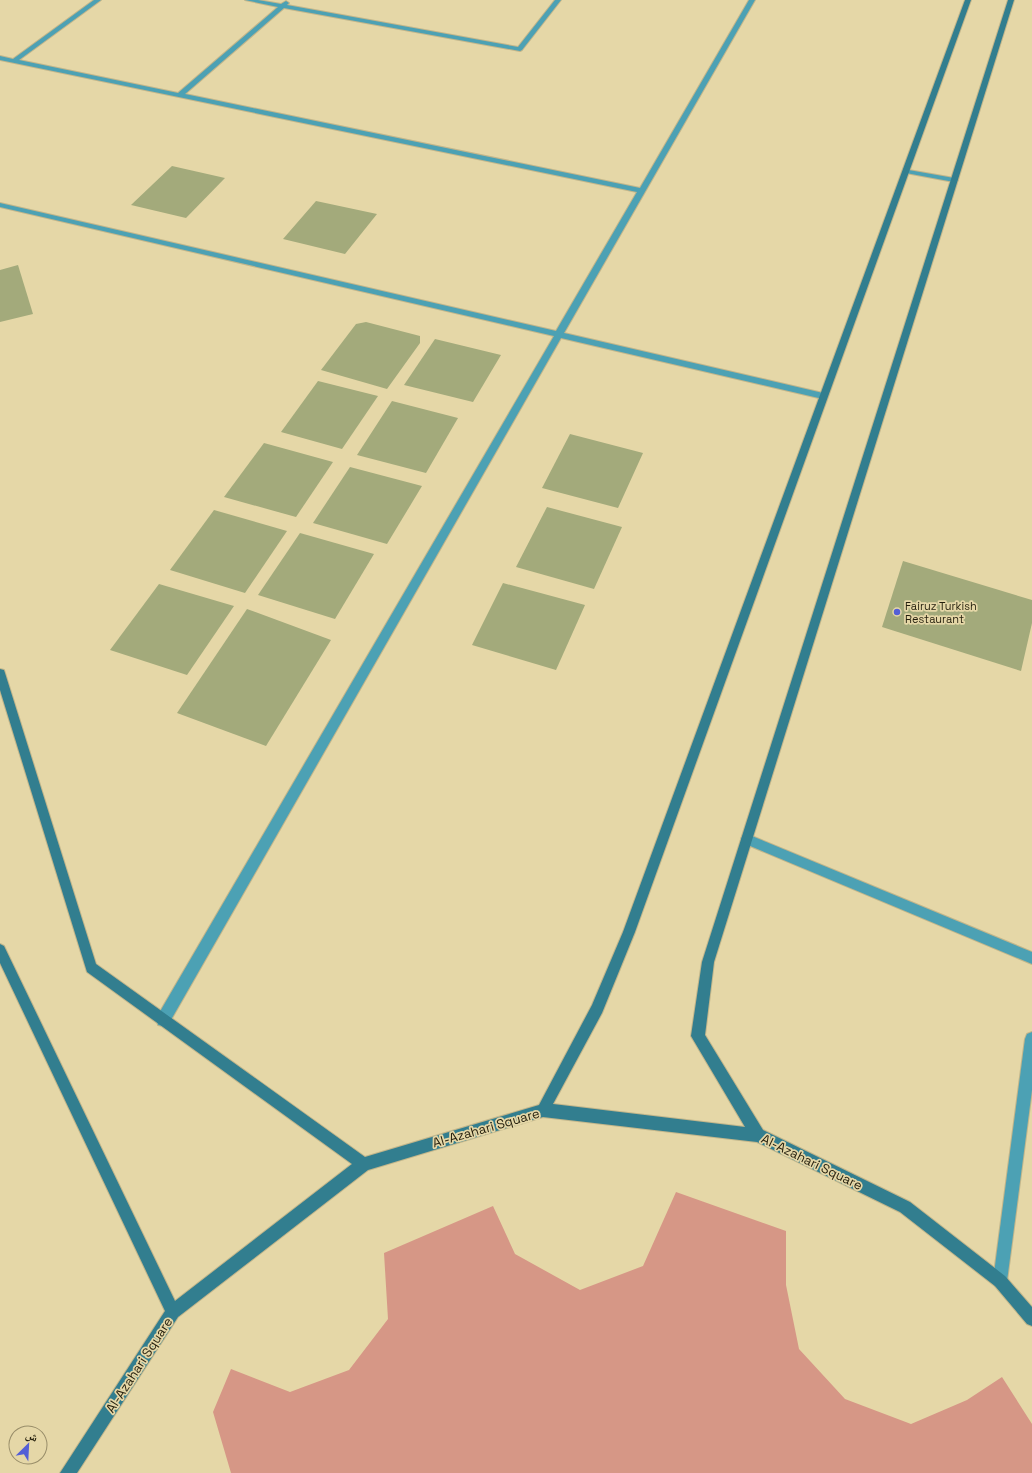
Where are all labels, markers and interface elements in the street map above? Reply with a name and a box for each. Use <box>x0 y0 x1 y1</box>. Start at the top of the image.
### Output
place label: Fairuz Turkish Restaurant <box>905 599 977 626</box>
marker: Fairuz Turkish Restaurant <box>892 607 902 617</box>
street label: Al-Azahari Square <box>431 1105 541 1151</box>
street label: Al-Azahari Square <box>759 1130 865 1194</box>
street label: Al-Azahari Square <box>102 1314 176 1416</box>
north arrow <box>8 1425 48 1465</box>
text: ش <box>23 1427 41 1446</box>

